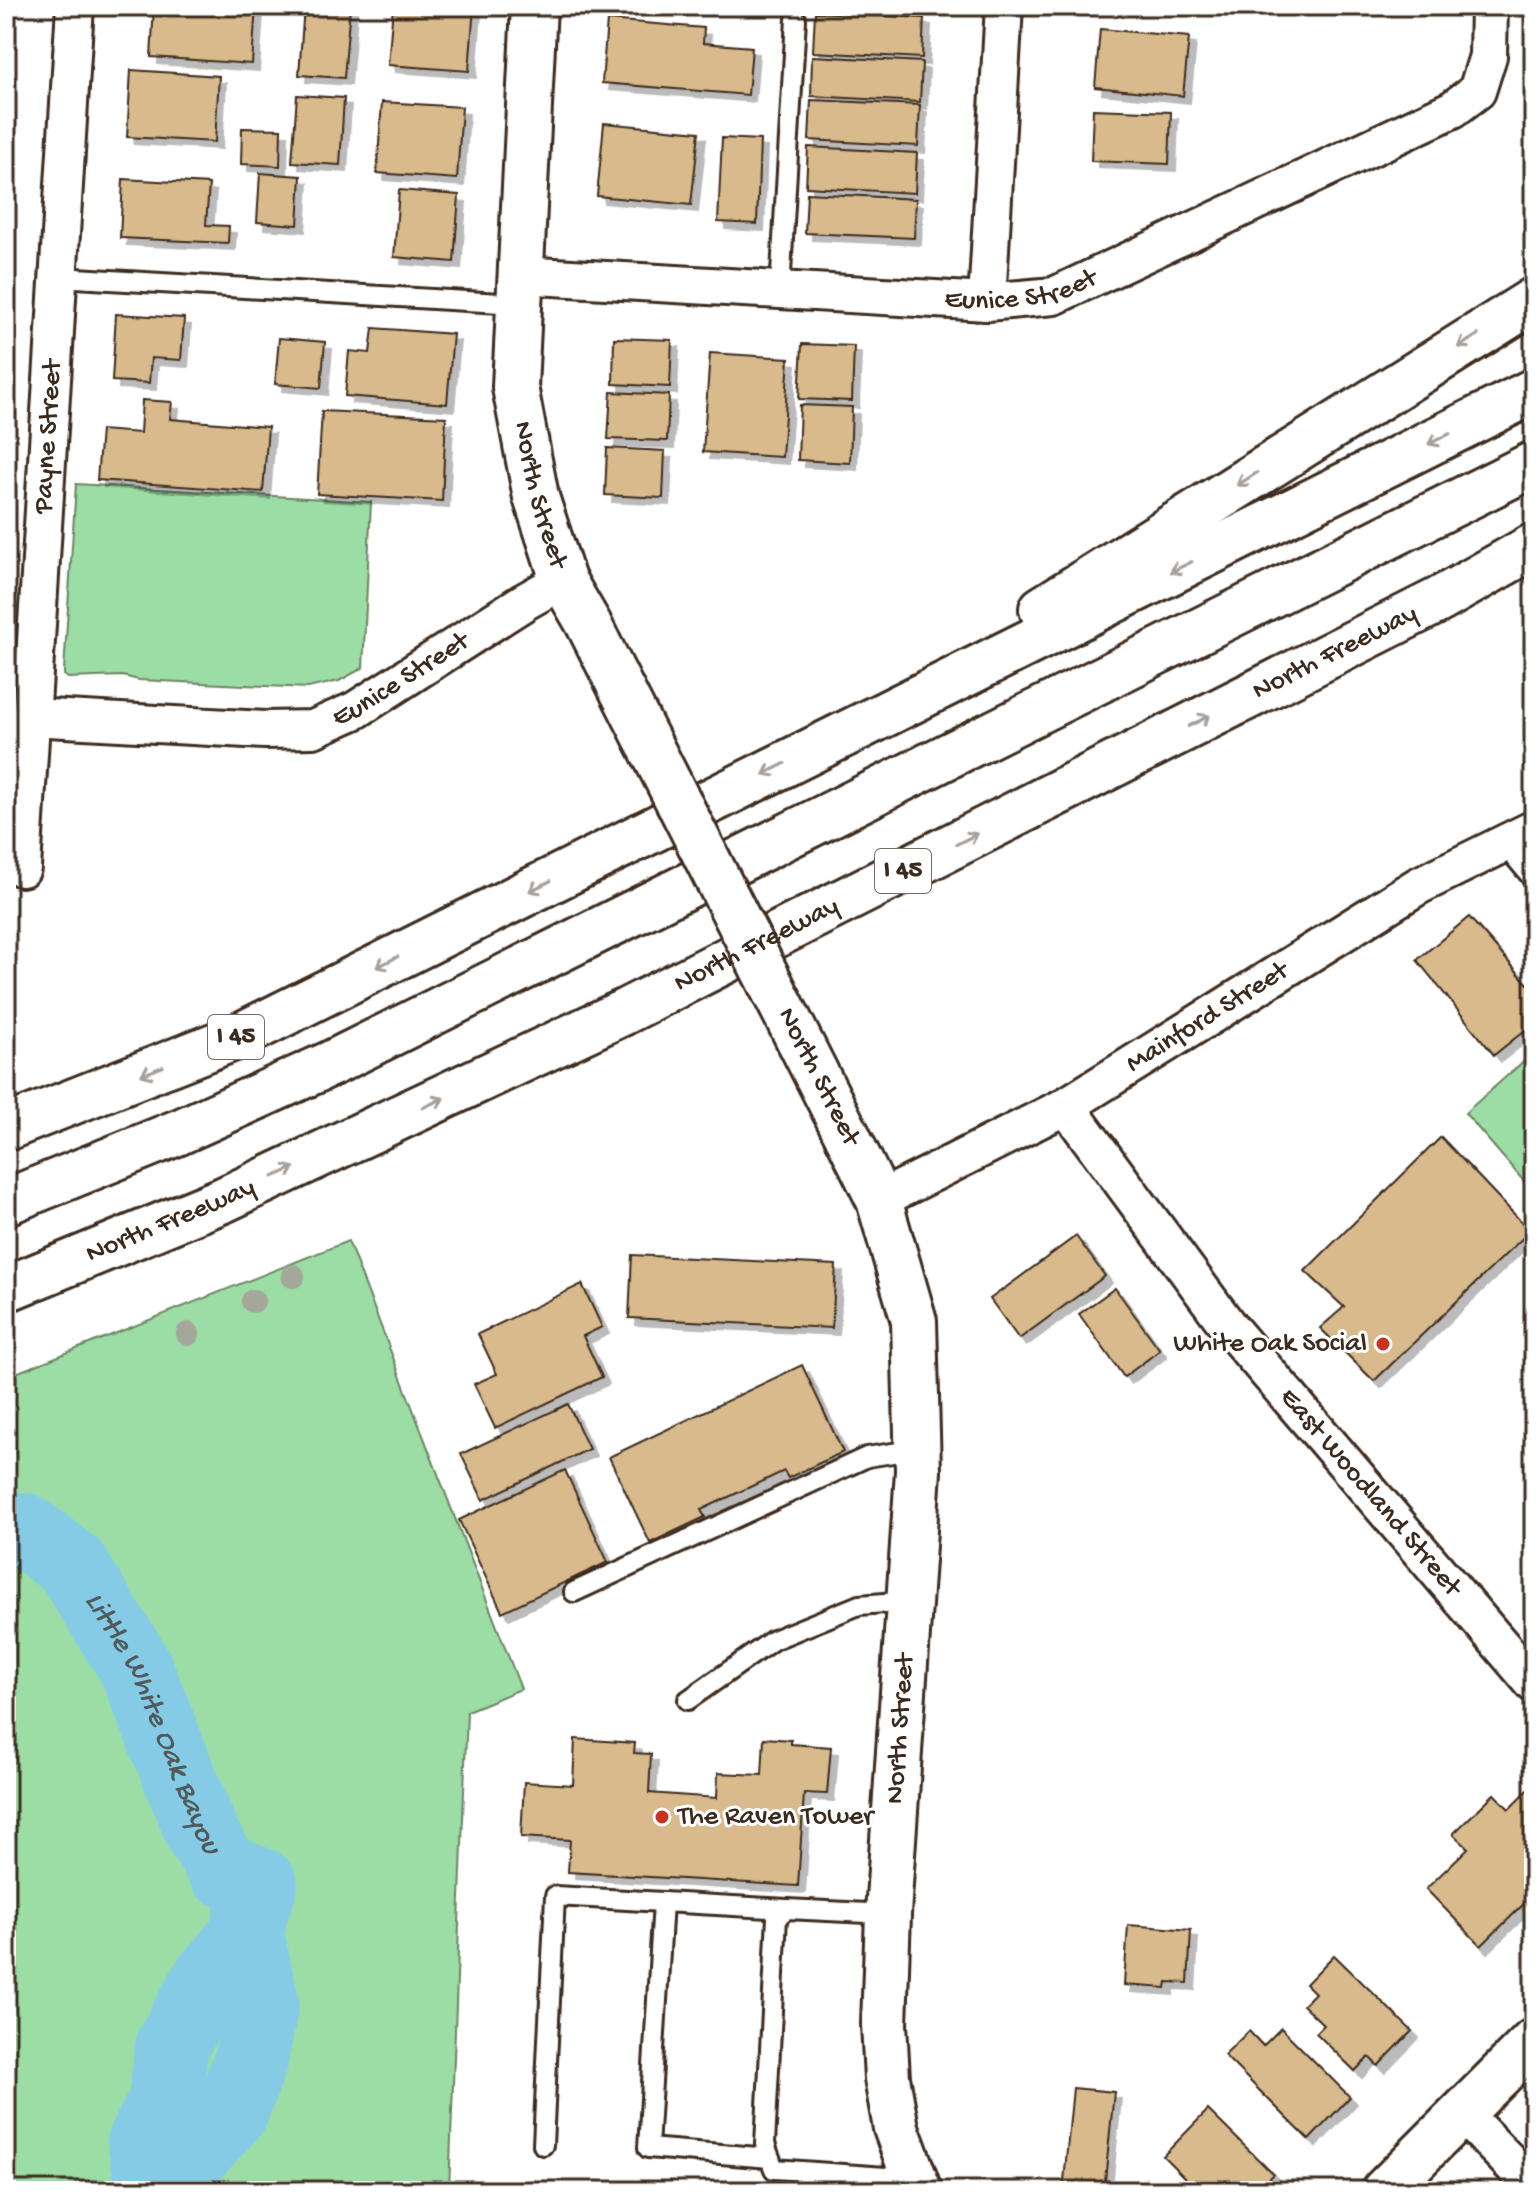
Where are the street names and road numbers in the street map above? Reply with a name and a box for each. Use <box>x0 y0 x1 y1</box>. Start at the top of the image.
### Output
street label: Eunice Street <box>944 261 1105 319</box>
street label: Payne Street <box>27 356 70 516</box>
street label: North Street <box>505 419 575 575</box>
street label: North Freeway <box>1247 597 1423 708</box>
street label: Eunice Street <box>327 624 477 735</box>
road number: I 45 <box>875 849 931 893</box>
street label: North Freeway <box>669 890 845 1000</box>
street label: Mainford Street <box>1120 953 1297 1081</box>
street label: North Street <box>769 1002 868 1154</box>
road number: I 45 <box>208 1015 264 1059</box>
street label: North Freeway <box>81 1171 261 1271</box>
street label: East Woodland Street <box>1272 1381 1470 1605</box>
street label: North Street <box>879 1650 923 1805</box>

